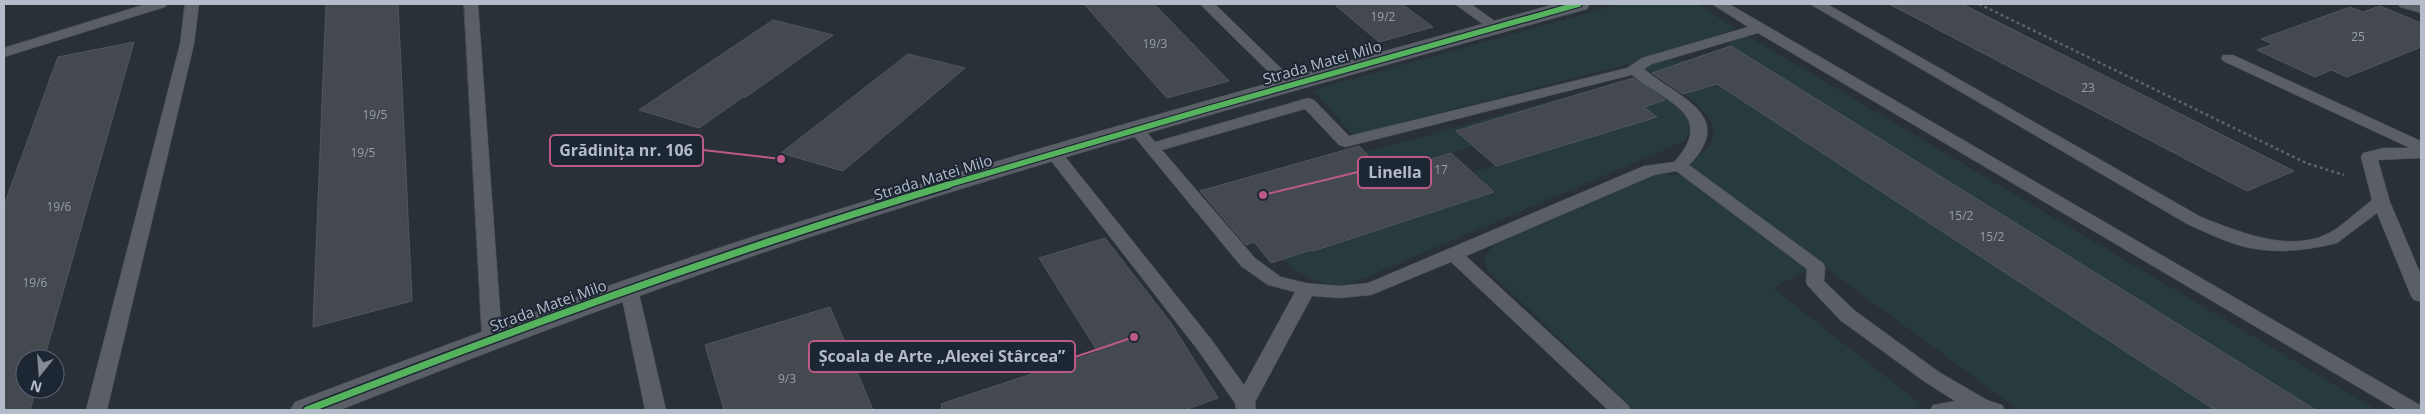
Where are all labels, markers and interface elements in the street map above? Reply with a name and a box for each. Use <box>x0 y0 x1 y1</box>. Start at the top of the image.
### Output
house number: 19/2 <box>1371 8 1396 25</box>
house number: 25 <box>2351 28 2365 45</box>
house number: 19/3 <box>1143 35 1168 52</box>
street label: Strada Matei Milo <box>1260 35 1384 89</box>
house number: 23 <box>2081 79 2095 96</box>
house number: 19/5 <box>363 106 388 123</box>
callout: Grădinița nr. 106 <box>550 135 703 166</box>
text: Grădinița nr. 106 <box>559 139 693 161</box>
house number: 19/5 <box>351 144 376 161</box>
street label: Strada Matei Milo <box>871 149 995 205</box>
callout: Linella <box>1358 157 1431 188</box>
text: Linella <box>1368 161 1422 183</box>
house number: 17 <box>1434 161 1448 178</box>
house number: 19/6 <box>47 198 72 215</box>
house number: 15/2 <box>1949 207 1974 224</box>
house number: 15/2 <box>1980 228 2005 245</box>
house number: 19/6 <box>23 274 48 291</box>
street label: Strada Matei Milo <box>487 275 609 335</box>
callout: Școala de Arte „Alexei Stârcea” <box>809 341 1075 372</box>
text: Școala de Arte „Alexei Stârcea” <box>819 345 1065 367</box>
north arrow <box>15 349 65 399</box>
house number: 9/3 <box>778 370 796 387</box>
text: N <box>28 376 44 398</box>

